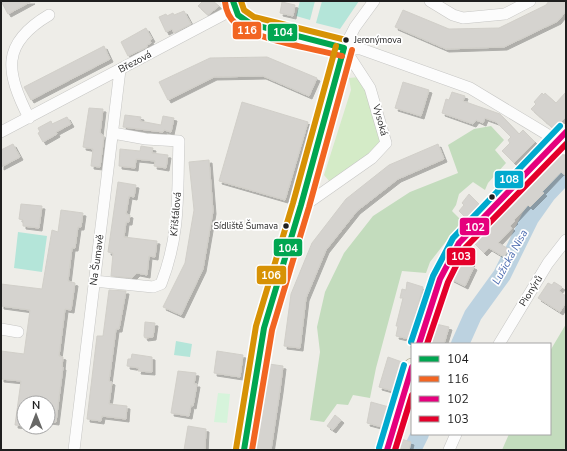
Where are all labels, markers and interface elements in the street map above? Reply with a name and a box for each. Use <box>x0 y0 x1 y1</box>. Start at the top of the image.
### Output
line badge: 116 <box>232 21 262 40</box>
text: 116 <box>237 23 257 38</box>
line badge: 104 <box>267 23 298 42</box>
text: 104 <box>273 25 293 40</box>
place label: Jeronýmova <box>353 34 402 46</box>
marker: Jeronýmova <box>341 35 351 45</box>
street label: Březová <box>116 47 154 77</box>
street label: Vysoká <box>369 102 391 137</box>
line badge: 108 <box>494 170 524 189</box>
text: 108 <box>499 172 519 187</box>
street label: Křišťálová <box>167 191 185 237</box>
unlabelled marker <box>487 192 497 202</box>
line badge: 102 <box>459 217 490 236</box>
place label: Sídliště Šumava <box>214 219 278 232</box>
text: 102 <box>465 220 485 235</box>
marker: Sídliště Šumava <box>281 221 291 231</box>
water label: Lužická Nisa <box>489 227 531 287</box>
street label: Na Šumavě <box>87 234 107 286</box>
line badge: 104 <box>273 238 303 257</box>
text: 104 <box>278 241 298 256</box>
line badge: 103 <box>446 247 476 266</box>
text: 103 <box>451 249 471 264</box>
line badge: 106 <box>256 265 287 285</box>
text: 106 <box>261 268 281 283</box>
street label: Pionýrů <box>516 273 546 309</box>
legend <box>411 343 551 435</box>
text: 104 <box>447 351 469 367</box>
text: 116 <box>447 371 469 387</box>
text: 102 <box>447 391 469 407</box>
north arrow <box>16 395 56 435</box>
text: N <box>32 398 40 413</box>
text: 103 <box>447 411 469 427</box>

